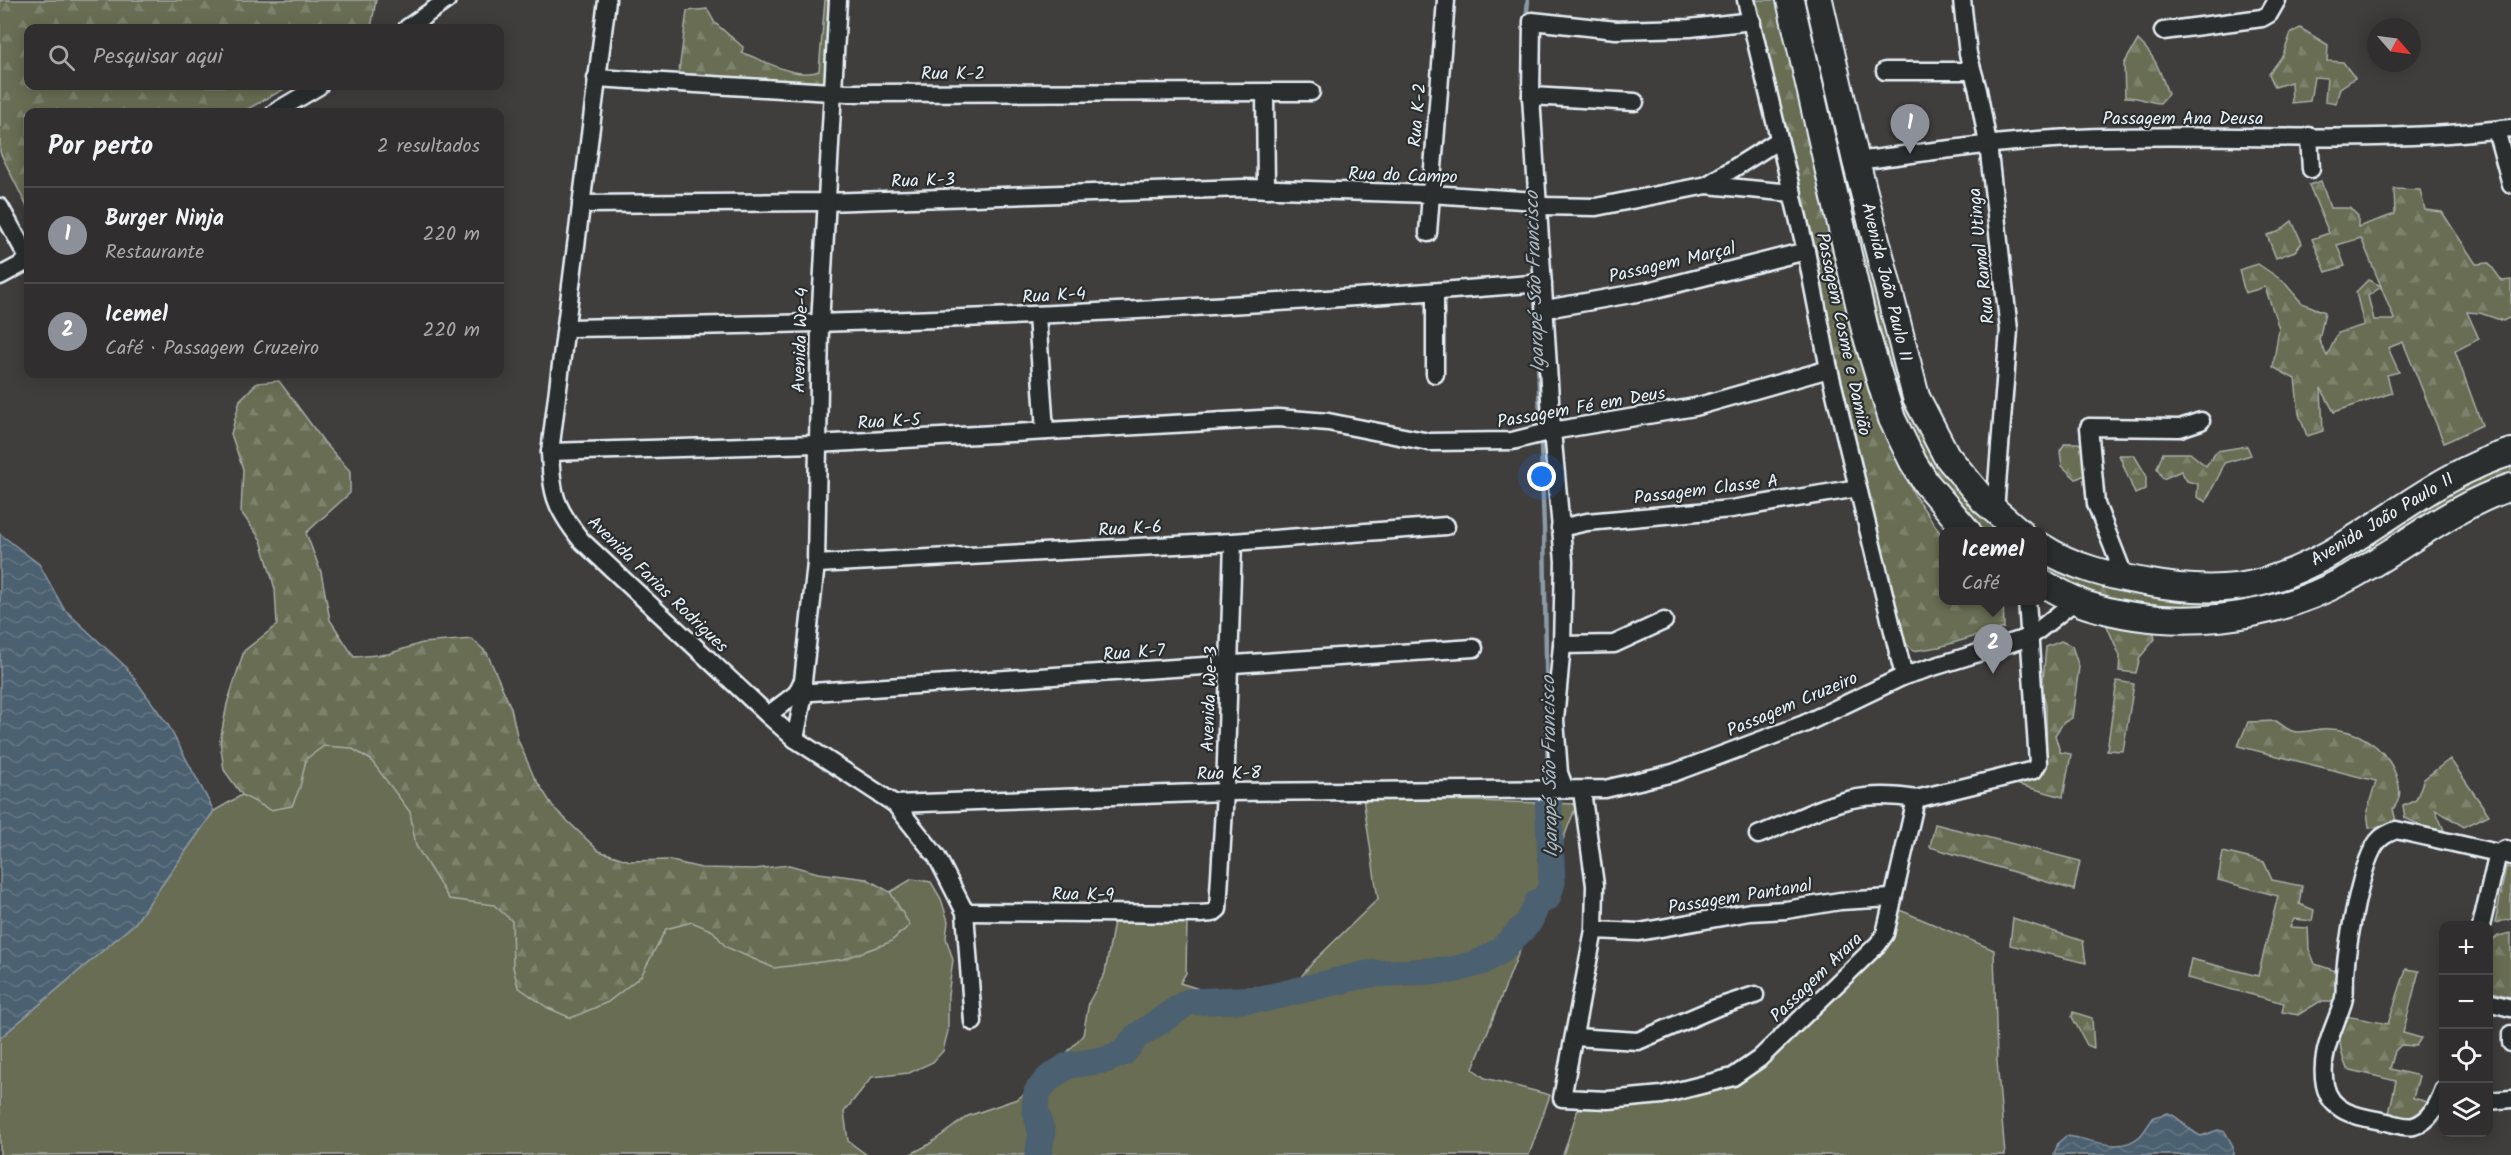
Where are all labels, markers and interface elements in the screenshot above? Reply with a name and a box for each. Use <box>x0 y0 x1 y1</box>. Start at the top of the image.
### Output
north arrow <box>2367 18 2421 72</box>
search box <box>24 24 504 90</box>
text: Pesquisar aqui <box>93 40 223 75</box>
icon: search <box>45 41 78 74</box>
street label: Rua K-2 <box>921 60 985 89</box>
street label: Rua K-2 <box>1401 82 1436 148</box>
pin: 1 <box>1890 104 1930 154</box>
street label: Passagem Ana Deusa <box>2103 105 2263 134</box>
text: Por perto <box>48 126 153 168</box>
text: 2 resultados <box>377 131 480 163</box>
street label: Rua do Campo <box>1348 160 1458 193</box>
street label: Rua K-3 <box>891 166 956 197</box>
street label: Rua Ramal Utinga <box>1961 186 2004 325</box>
water label: Igarapé São Francisco <box>1517 189 1555 373</box>
street label: Avenida João Paulo II <box>1852 200 1919 365</box>
text: Burger Ninja <box>105 202 224 237</box>
text: 1 <box>64 219 71 251</box>
text: 220 m <box>423 219 480 251</box>
street label: Passagem Cosme e Damião <box>1807 230 1878 439</box>
street label: Passagem Marçal <box>1606 235 1739 292</box>
text: Restaurante <box>105 237 204 269</box>
street label: Rua K-4 <box>1022 280 1087 313</box>
street label: Avenida We-4 <box>785 287 818 393</box>
text: Icemel <box>105 298 168 333</box>
text: 2 <box>62 315 73 347</box>
text: 220 m <box>423 315 480 347</box>
text: Café · Passagem Cruzeiro <box>105 333 319 365</box>
street label: Passagem Fé em Deus <box>1495 379 1668 438</box>
street label: Rua K-5 <box>857 406 923 439</box>
your location <box>1527 462 1556 491</box>
street label: Avenida João Paulo II <box>2305 466 2460 575</box>
street label: Passagem Classe A <box>1632 467 1780 514</box>
street label: Avenida Farias Rodrigues <box>579 510 735 661</box>
street label: Rua K-6 <box>1097 513 1163 546</box>
popup <box>1939 527 2047 605</box>
text: Icemel <box>1962 533 2024 568</box>
text: Café <box>1962 568 1999 600</box>
pin: 2 <box>1974 624 2012 674</box>
street label: Rua K-7 <box>1102 637 1167 670</box>
street label: Avenida We-3 <box>1194 646 1227 752</box>
street label: Passagem Cruzeiro <box>1722 665 1863 746</box>
water label: Igarapé São Francisco <box>1533 674 1569 858</box>
street label: Rua K-8 <box>1196 759 1262 790</box>
street label: Passagem Pantanal <box>1666 872 1815 923</box>
street label: Rua K-9 <box>1051 880 1115 911</box>
map controls <box>2439 921 2493 1137</box>
button: + <box>2439 921 2493 975</box>
street label: Passagem Arara <box>1764 926 1870 1030</box>
button: − <box>2439 975 2493 1029</box>
button: locate <box>2439 1029 2493 1083</box>
button: layers <box>2439 1083 2493 1137</box>

